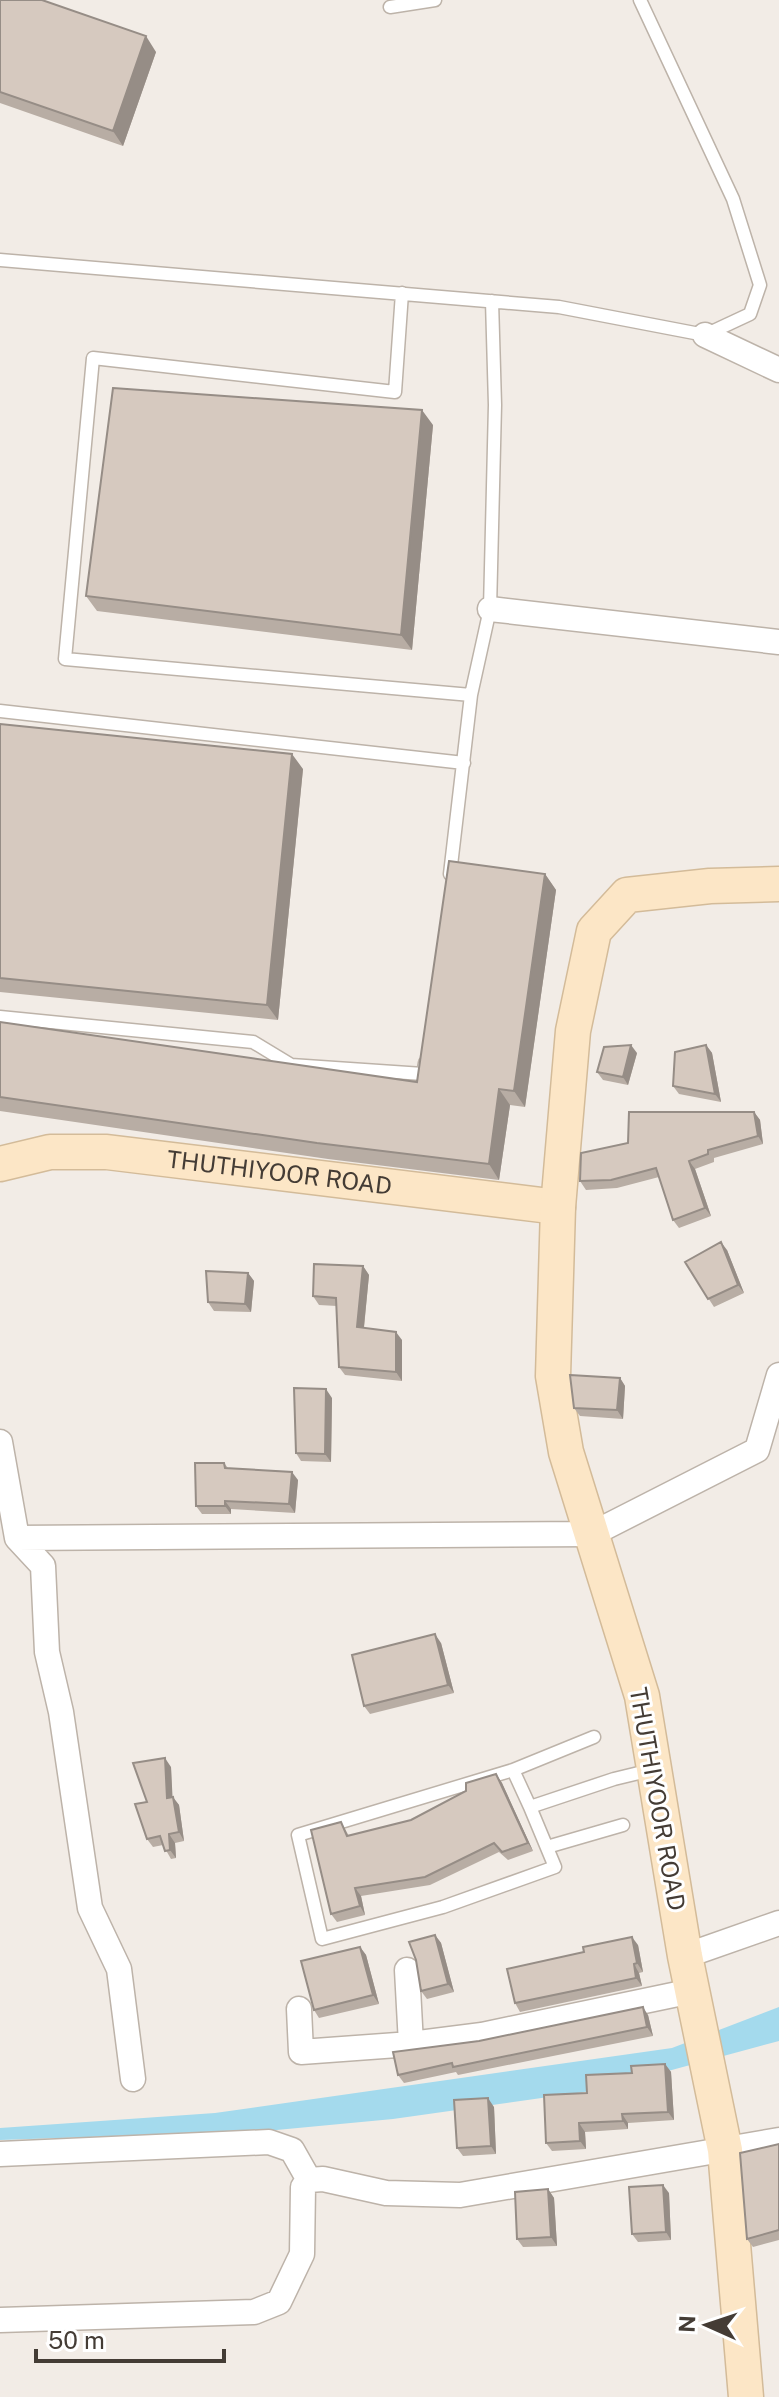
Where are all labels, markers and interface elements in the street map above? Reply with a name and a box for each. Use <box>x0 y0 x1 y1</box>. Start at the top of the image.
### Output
street label: THUTHIYOOR ROAD <box>165 1144 394 1200</box>
street label: THUTHIYOOR ROAD <box>625 1685 691 1913</box>
north arrow <box>667 2285 747 2365</box>
scale bar <box>36 2313 224 2363</box>
text: N <box>674 2315 700 2333</box>
text: 50 m <box>48 2326 105 2354</box>

